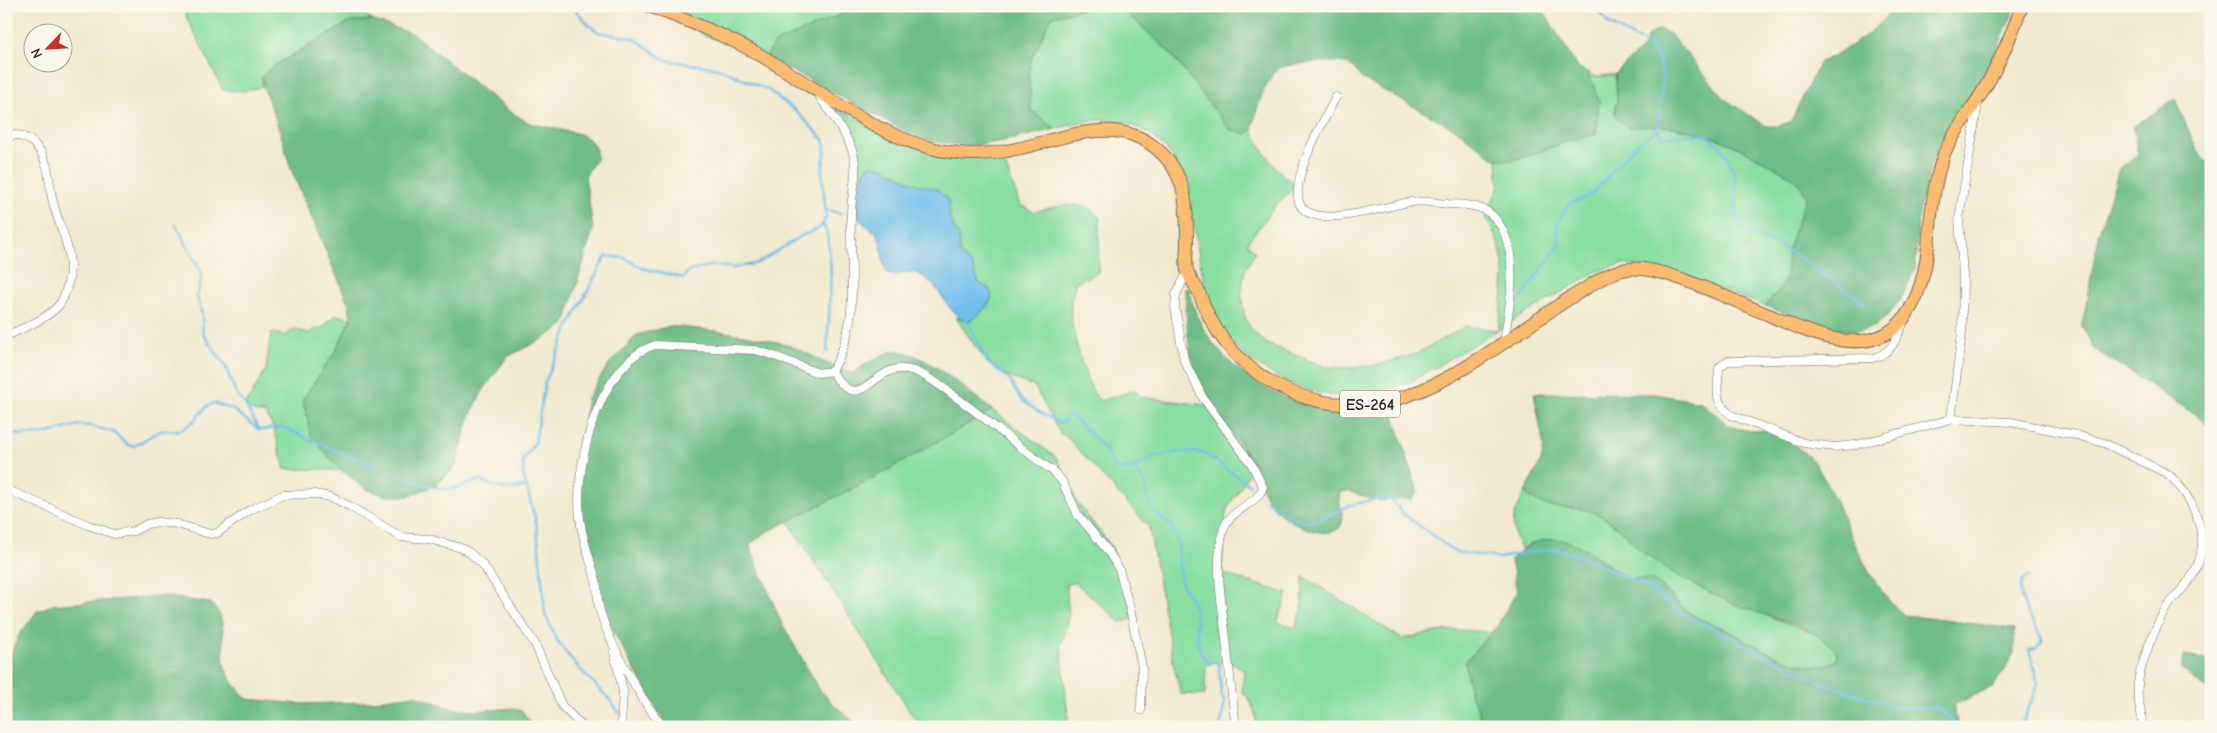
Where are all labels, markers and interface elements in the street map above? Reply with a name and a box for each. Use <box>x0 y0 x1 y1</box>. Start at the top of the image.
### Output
north arrow <box>22 22 72 72</box>
text: N <box>27 46 46 61</box>
road number: ES-264 <box>1340 390 1400 418</box>

